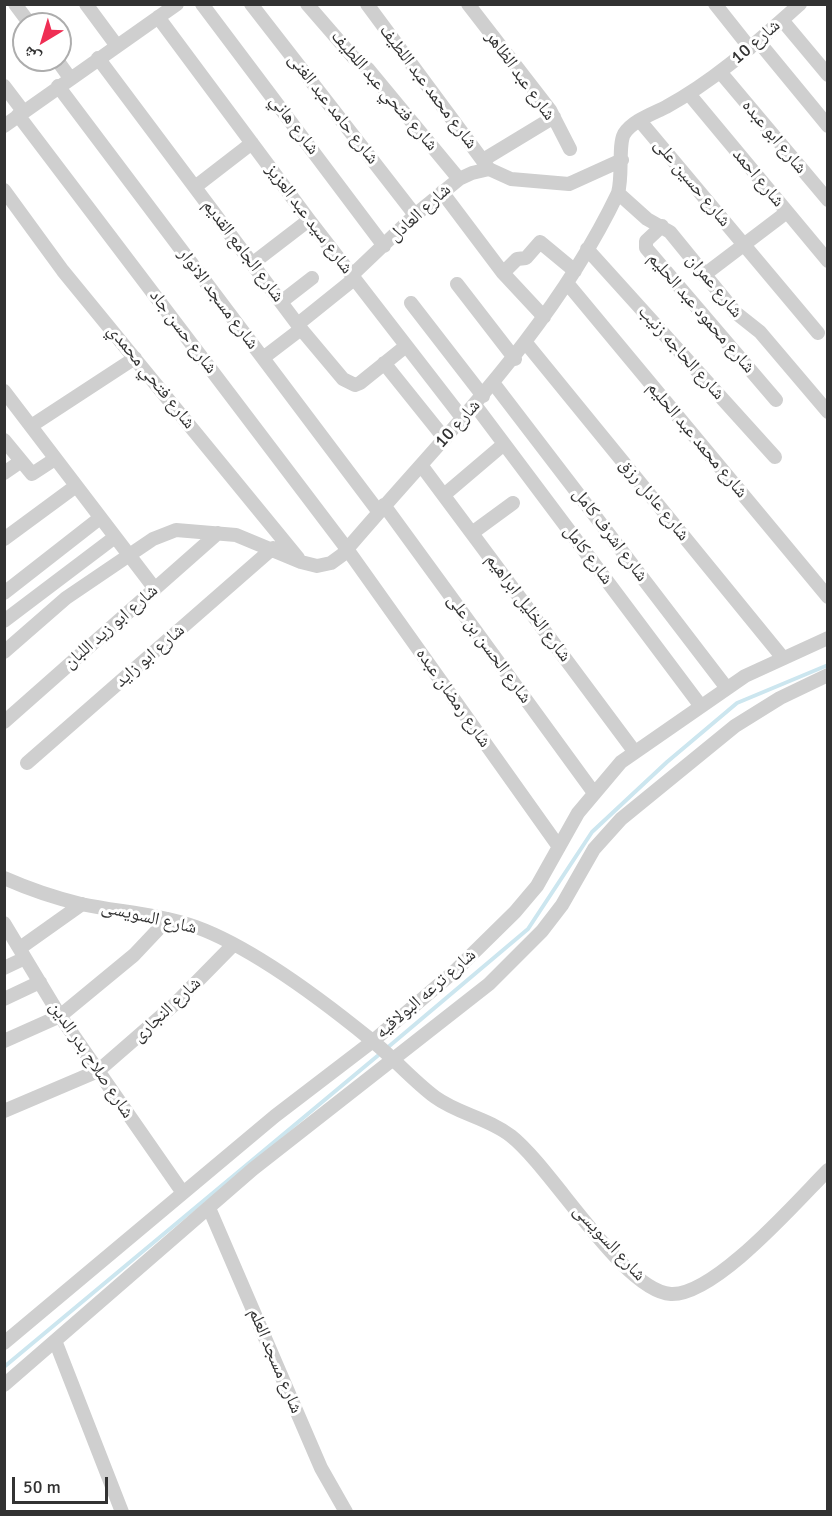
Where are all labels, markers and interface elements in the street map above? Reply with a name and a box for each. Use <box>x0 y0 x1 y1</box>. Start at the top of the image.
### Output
north arrow <box>12 12 72 72</box>
street label: شارع 10 <box>727 15 785 69</box>
street label: شارع محمد عبد اللطيف <box>374 21 482 153</box>
street label: شارع فتحي عبد اللطيف <box>326 26 442 156</box>
street label: شارع عبد الظاهر <box>480 27 560 125</box>
text: ش <box>19 42 45 68</box>
street label: شارع حامد عبد الغنى <box>283 49 383 169</box>
street label: شارع هاني <box>265 91 323 159</box>
street label: شارع ابو عبده <box>737 96 811 178</box>
street label: شارع حسين على <box>649 135 735 231</box>
street label: شارع احمد <box>727 144 789 212</box>
street label: شارع سيد عبد العزيز <box>261 160 357 278</box>
street label: شارع العادل <box>384 179 456 247</box>
street label: شارع الجامع القديم <box>197 195 289 307</box>
street label: شارع مسجد الانوار <box>173 244 263 354</box>
street label: شارع محمود عبد الحليم <box>643 248 759 378</box>
street label: شارع عمران <box>681 250 747 322</box>
street label: شارع حسن جاد <box>144 286 222 378</box>
street label: شارع الحاجه زنيب <box>633 301 729 405</box>
street label: شارع فتحي محمدي <box>102 321 200 433</box>
street label: شارع محمد عبد الحليم <box>642 377 752 503</box>
street label: شارع 10 <box>431 395 485 453</box>
street label: شارع عادل رزق <box>614 455 694 545</box>
street label: شارع اشرف كامل <box>568 484 652 586</box>
street label: شارع كامل <box>559 521 617 589</box>
street label: شارع الخليل ابراهيم <box>480 550 576 666</box>
street label: شارع ابو زيد اللبان <box>59 580 163 674</box>
street label: شارع الحسن بن على <box>442 590 536 708</box>
street label: شارع ابو زايد <box>111 620 189 692</box>
street label: شارع رمضان عبده <box>411 644 495 752</box>
street label: شارع السويسى <box>99 897 199 939</box>
street label: شارع ترعه البولاقيه <box>371 944 481 1044</box>
street label: شارع النجارى <box>128 973 206 1047</box>
street label: شارع صلاح بدر الدين <box>44 997 138 1123</box>
street label: شارع السويسى <box>568 1200 650 1286</box>
street label: شارع مسجد العلم <box>243 1305 307 1417</box>
scale bar <box>15 1465 111 1503</box>
text: 50 m <box>23 1476 61 1498</box>

